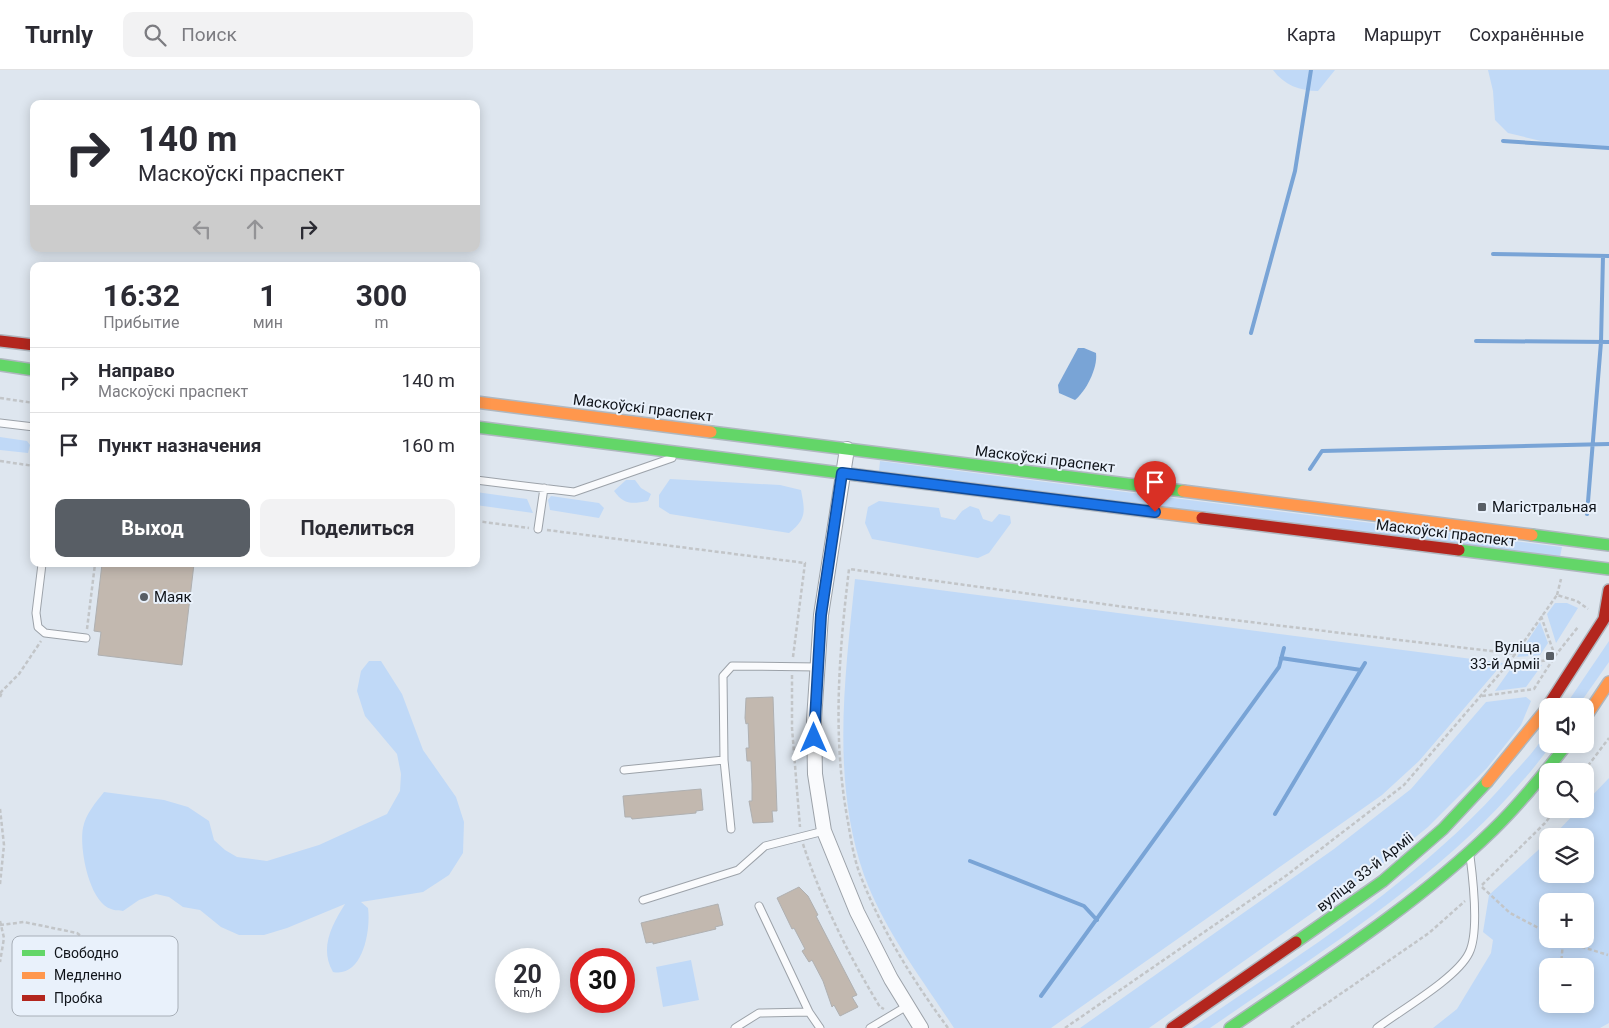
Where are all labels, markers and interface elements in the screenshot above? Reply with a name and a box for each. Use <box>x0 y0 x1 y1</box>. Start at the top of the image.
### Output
search box <box>123 12 473 57</box>
text: Turnly <box>25 21 93 49</box>
icon: search <box>141 21 169 49</box>
text: Поиск <box>181 23 237 46</box>
text: Карта <box>1287 24 1336 45</box>
text: Маршрут <box>1364 24 1441 45</box>
text: Сохранённые <box>1469 24 1584 45</box>
text: 140 m <box>138 119 237 160</box>
icon: right <box>55 120 120 185</box>
text: Маскоўскі праспект <box>138 161 345 186</box>
icon: left <box>188 215 216 243</box>
icon: ahead <box>241 215 269 243</box>
icon: right <box>294 215 322 243</box>
text: 16:32 <box>103 278 180 313</box>
text: 1 <box>259 278 276 313</box>
text: 300 <box>356 278 407 313</box>
text: Прибытие <box>103 313 179 332</box>
text: мин <box>253 313 283 332</box>
text: m <box>374 313 388 332</box>
text: Направо <box>98 359 175 382</box>
icon: right <box>55 366 83 394</box>
text: 140 m <box>402 369 455 392</box>
text: Маскоўскі праспект <box>98 382 248 401</box>
street label: Маскоўскі праспект <box>572 390 714 426</box>
icon: arrive <box>55 431 83 459</box>
text: Пункт назначения <box>98 434 261 457</box>
text: 160 m <box>402 434 455 457</box>
street label: Маскоўскі праспект <box>974 441 1116 477</box>
pin <box>1134 461 1176 512</box>
icon: arrive <box>1141 468 1169 496</box>
place label: Магістральная <box>1492 498 1597 516</box>
button: Выход <box>55 499 250 557</box>
button: Поделиться <box>260 499 455 557</box>
marker: Магістральная <box>1476 501 1488 513</box>
street label: Маскоўскі праспект <box>1375 515 1517 551</box>
place label: Маяк <box>154 588 192 606</box>
marker: Маяк <box>138 591 150 603</box>
place label: Вуліца 33-й Арміі <box>1470 638 1540 673</box>
marker: Вуліца 33-й Арміі <box>1544 650 1556 662</box>
map controls <box>1539 698 1594 1013</box>
button: sound <box>1539 698 1594 753</box>
position arrow <box>787 711 839 763</box>
button: search <box>1539 763 1594 818</box>
street label: вуліца 33-й Арміі <box>1313 828 1417 916</box>
button: layers <box>1539 828 1594 883</box>
button: + <box>1539 893 1594 948</box>
legend <box>12 936 178 1016</box>
text: Свободно <box>54 945 119 961</box>
speed limit sign: 30 <box>570 948 635 1013</box>
button: − <box>1539 958 1594 1013</box>
text: 20 <box>513 960 542 989</box>
text: Медленно <box>54 967 122 983</box>
text: km/h <box>513 986 542 1000</box>
text: Пробка <box>54 990 103 1006</box>

